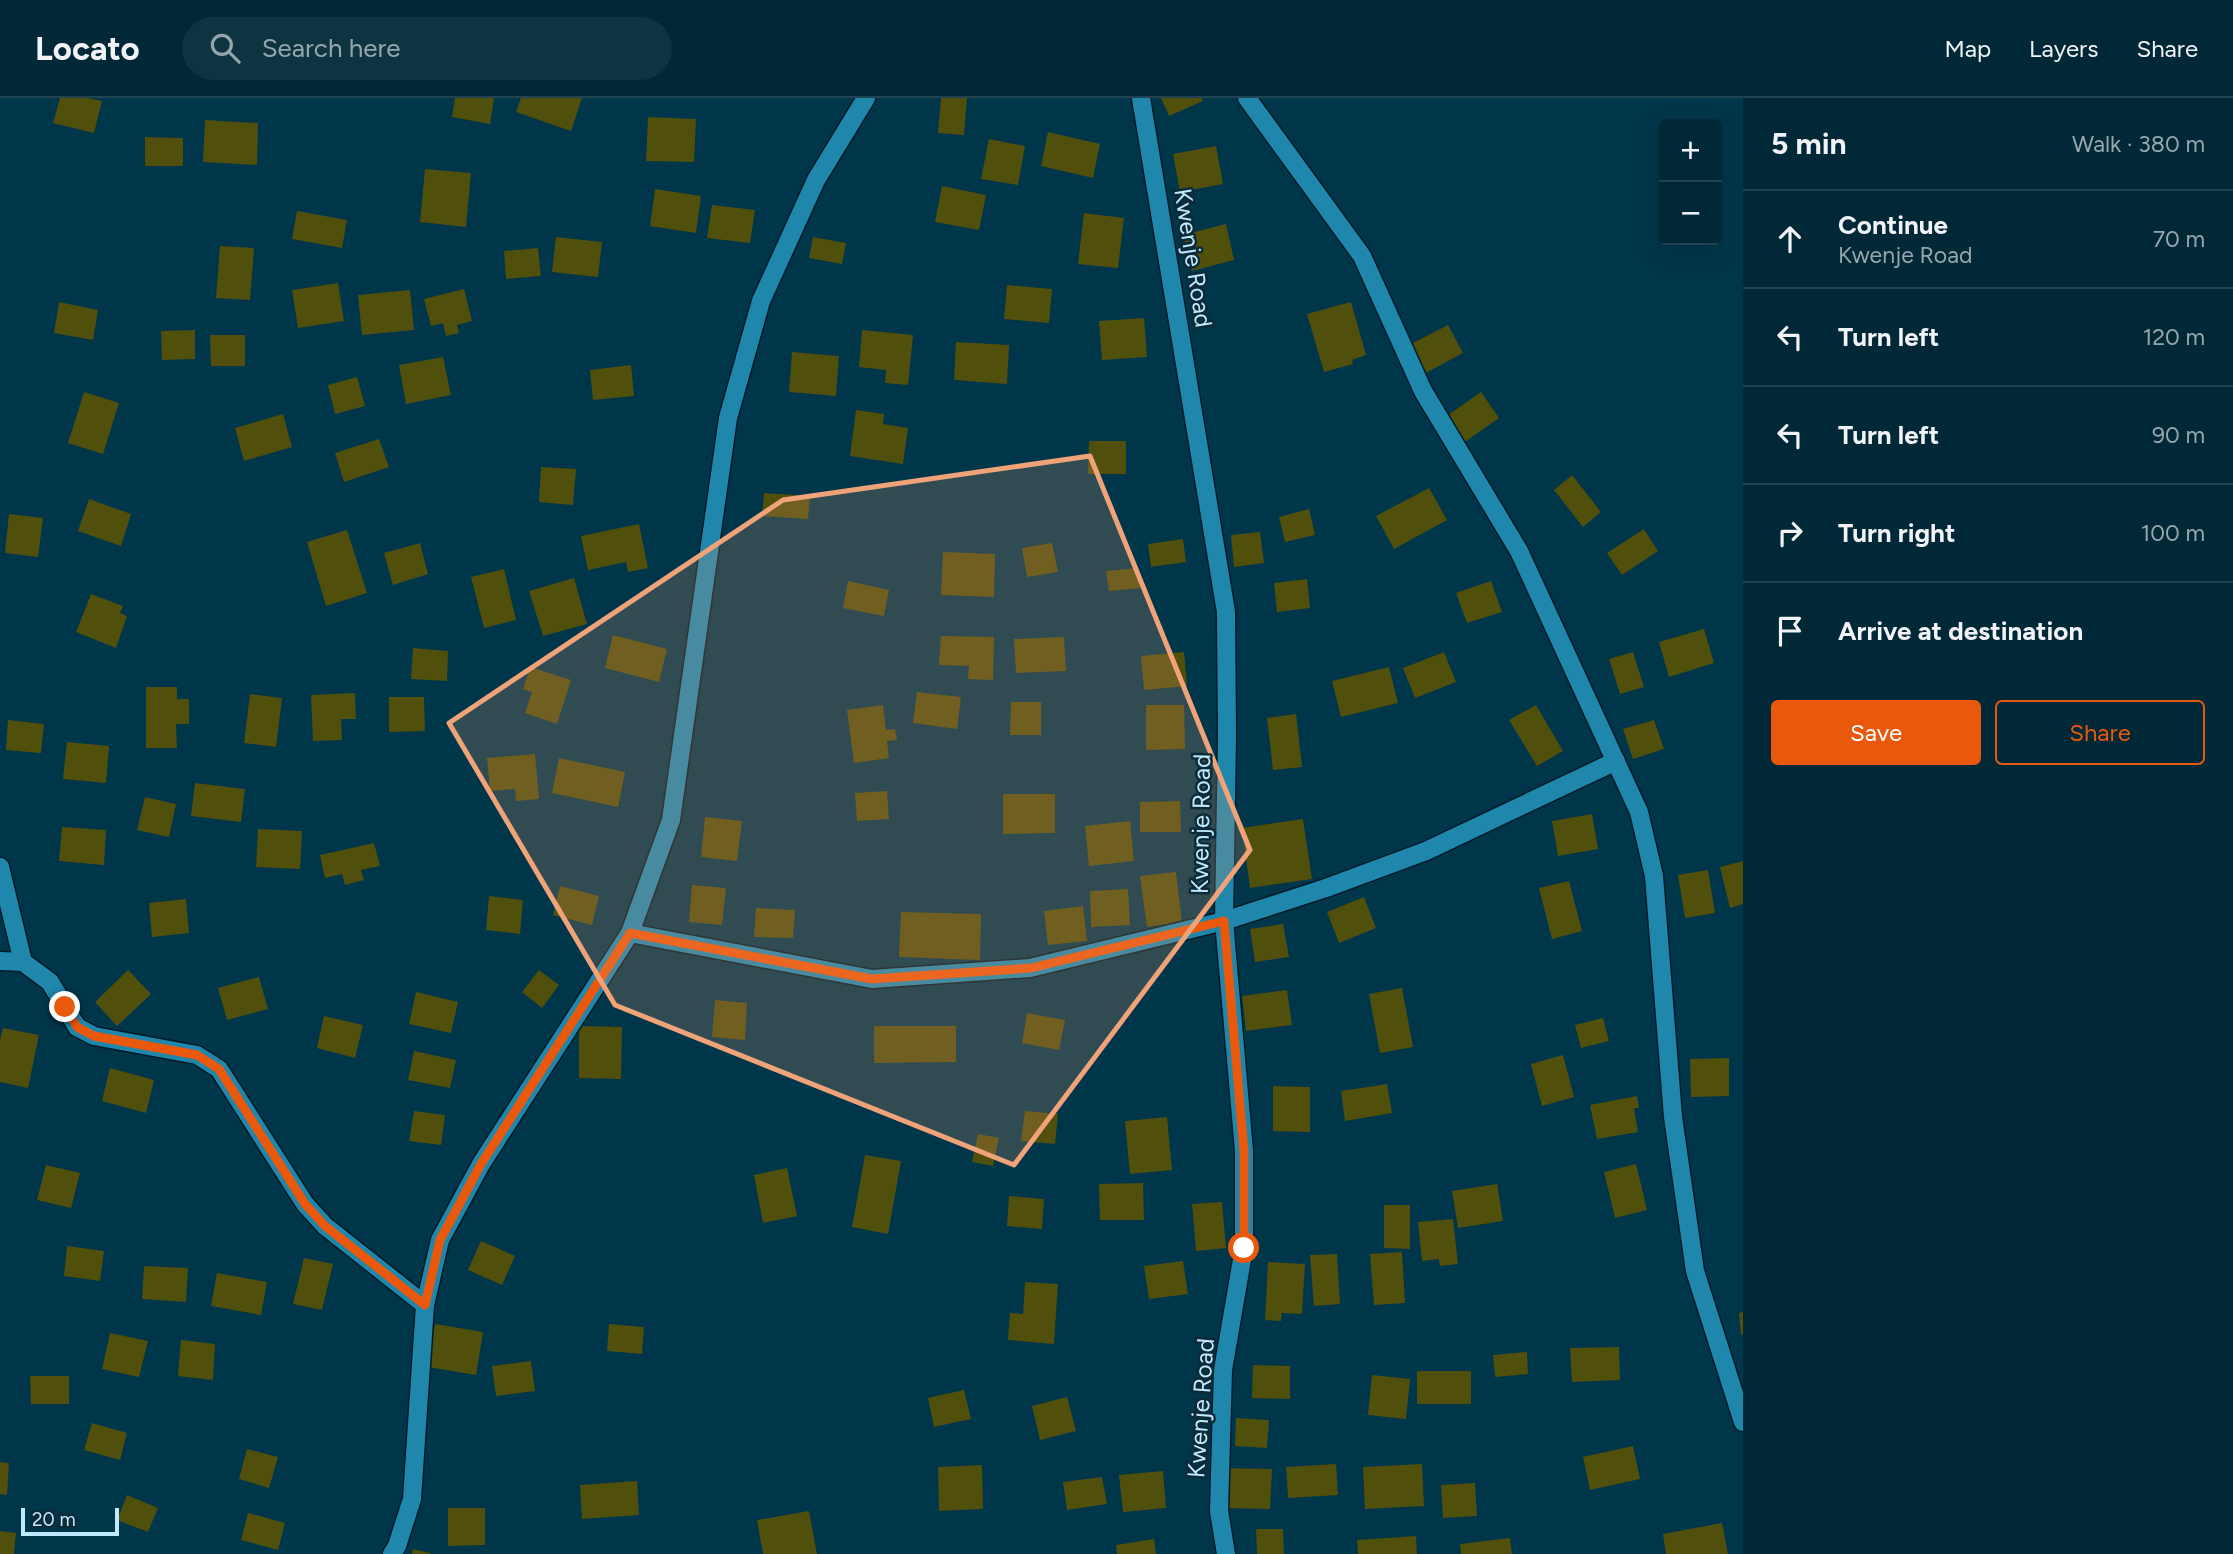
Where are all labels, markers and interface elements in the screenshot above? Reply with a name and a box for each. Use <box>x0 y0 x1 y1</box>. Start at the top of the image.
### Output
search box <box>182 17 672 80</box>
text: Locato <box>35 29 140 68</box>
icon: search <box>206 29 244 67</box>
text: Search here <box>262 32 401 64</box>
text: Map <box>1944 34 1991 63</box>
text: Layers <box>2029 34 2098 63</box>
text: Share <box>2136 34 2198 63</box>
map controls <box>1659 119 1722 245</box>
button: + <box>1659 119 1722 182</box>
text: 5 min <box>1771 125 1847 162</box>
text: Walk · 380 m <box>2072 130 2205 158</box>
button: − <box>1659 182 1722 245</box>
street label: Kwenje Road <box>1168 186 1219 329</box>
text: Continue <box>1838 209 1948 241</box>
icon: ahead <box>1771 220 1809 258</box>
text: 70 m <box>2153 225 2205 253</box>
text: Kwenje Road <box>1838 241 1972 269</box>
icon: left <box>1771 318 1809 356</box>
text: Turn left <box>1838 321 1939 353</box>
text: 120 m <box>2143 323 2205 351</box>
icon: left <box>1771 416 1809 454</box>
text: Turn left <box>1838 419 1939 451</box>
text: 90 m <box>2152 421 2205 449</box>
icon: right <box>1771 514 1809 552</box>
text: Turn right <box>1838 517 1955 549</box>
text: 100 m <box>2141 519 2205 547</box>
icon: arrive <box>1771 612 1809 650</box>
text: Arrive at destination <box>1838 615 2083 647</box>
button: Save <box>1771 700 1981 765</box>
button: Share <box>1995 700 2205 765</box>
street label: Kwenje Road <box>1185 754 1216 894</box>
route end <box>49 991 80 1022</box>
route start <box>1228 1232 1259 1263</box>
street label: Kwenje Road <box>1181 1337 1220 1479</box>
scale bar <box>21 1505 119 1537</box>
text: 20 m <box>32 1508 76 1531</box>

